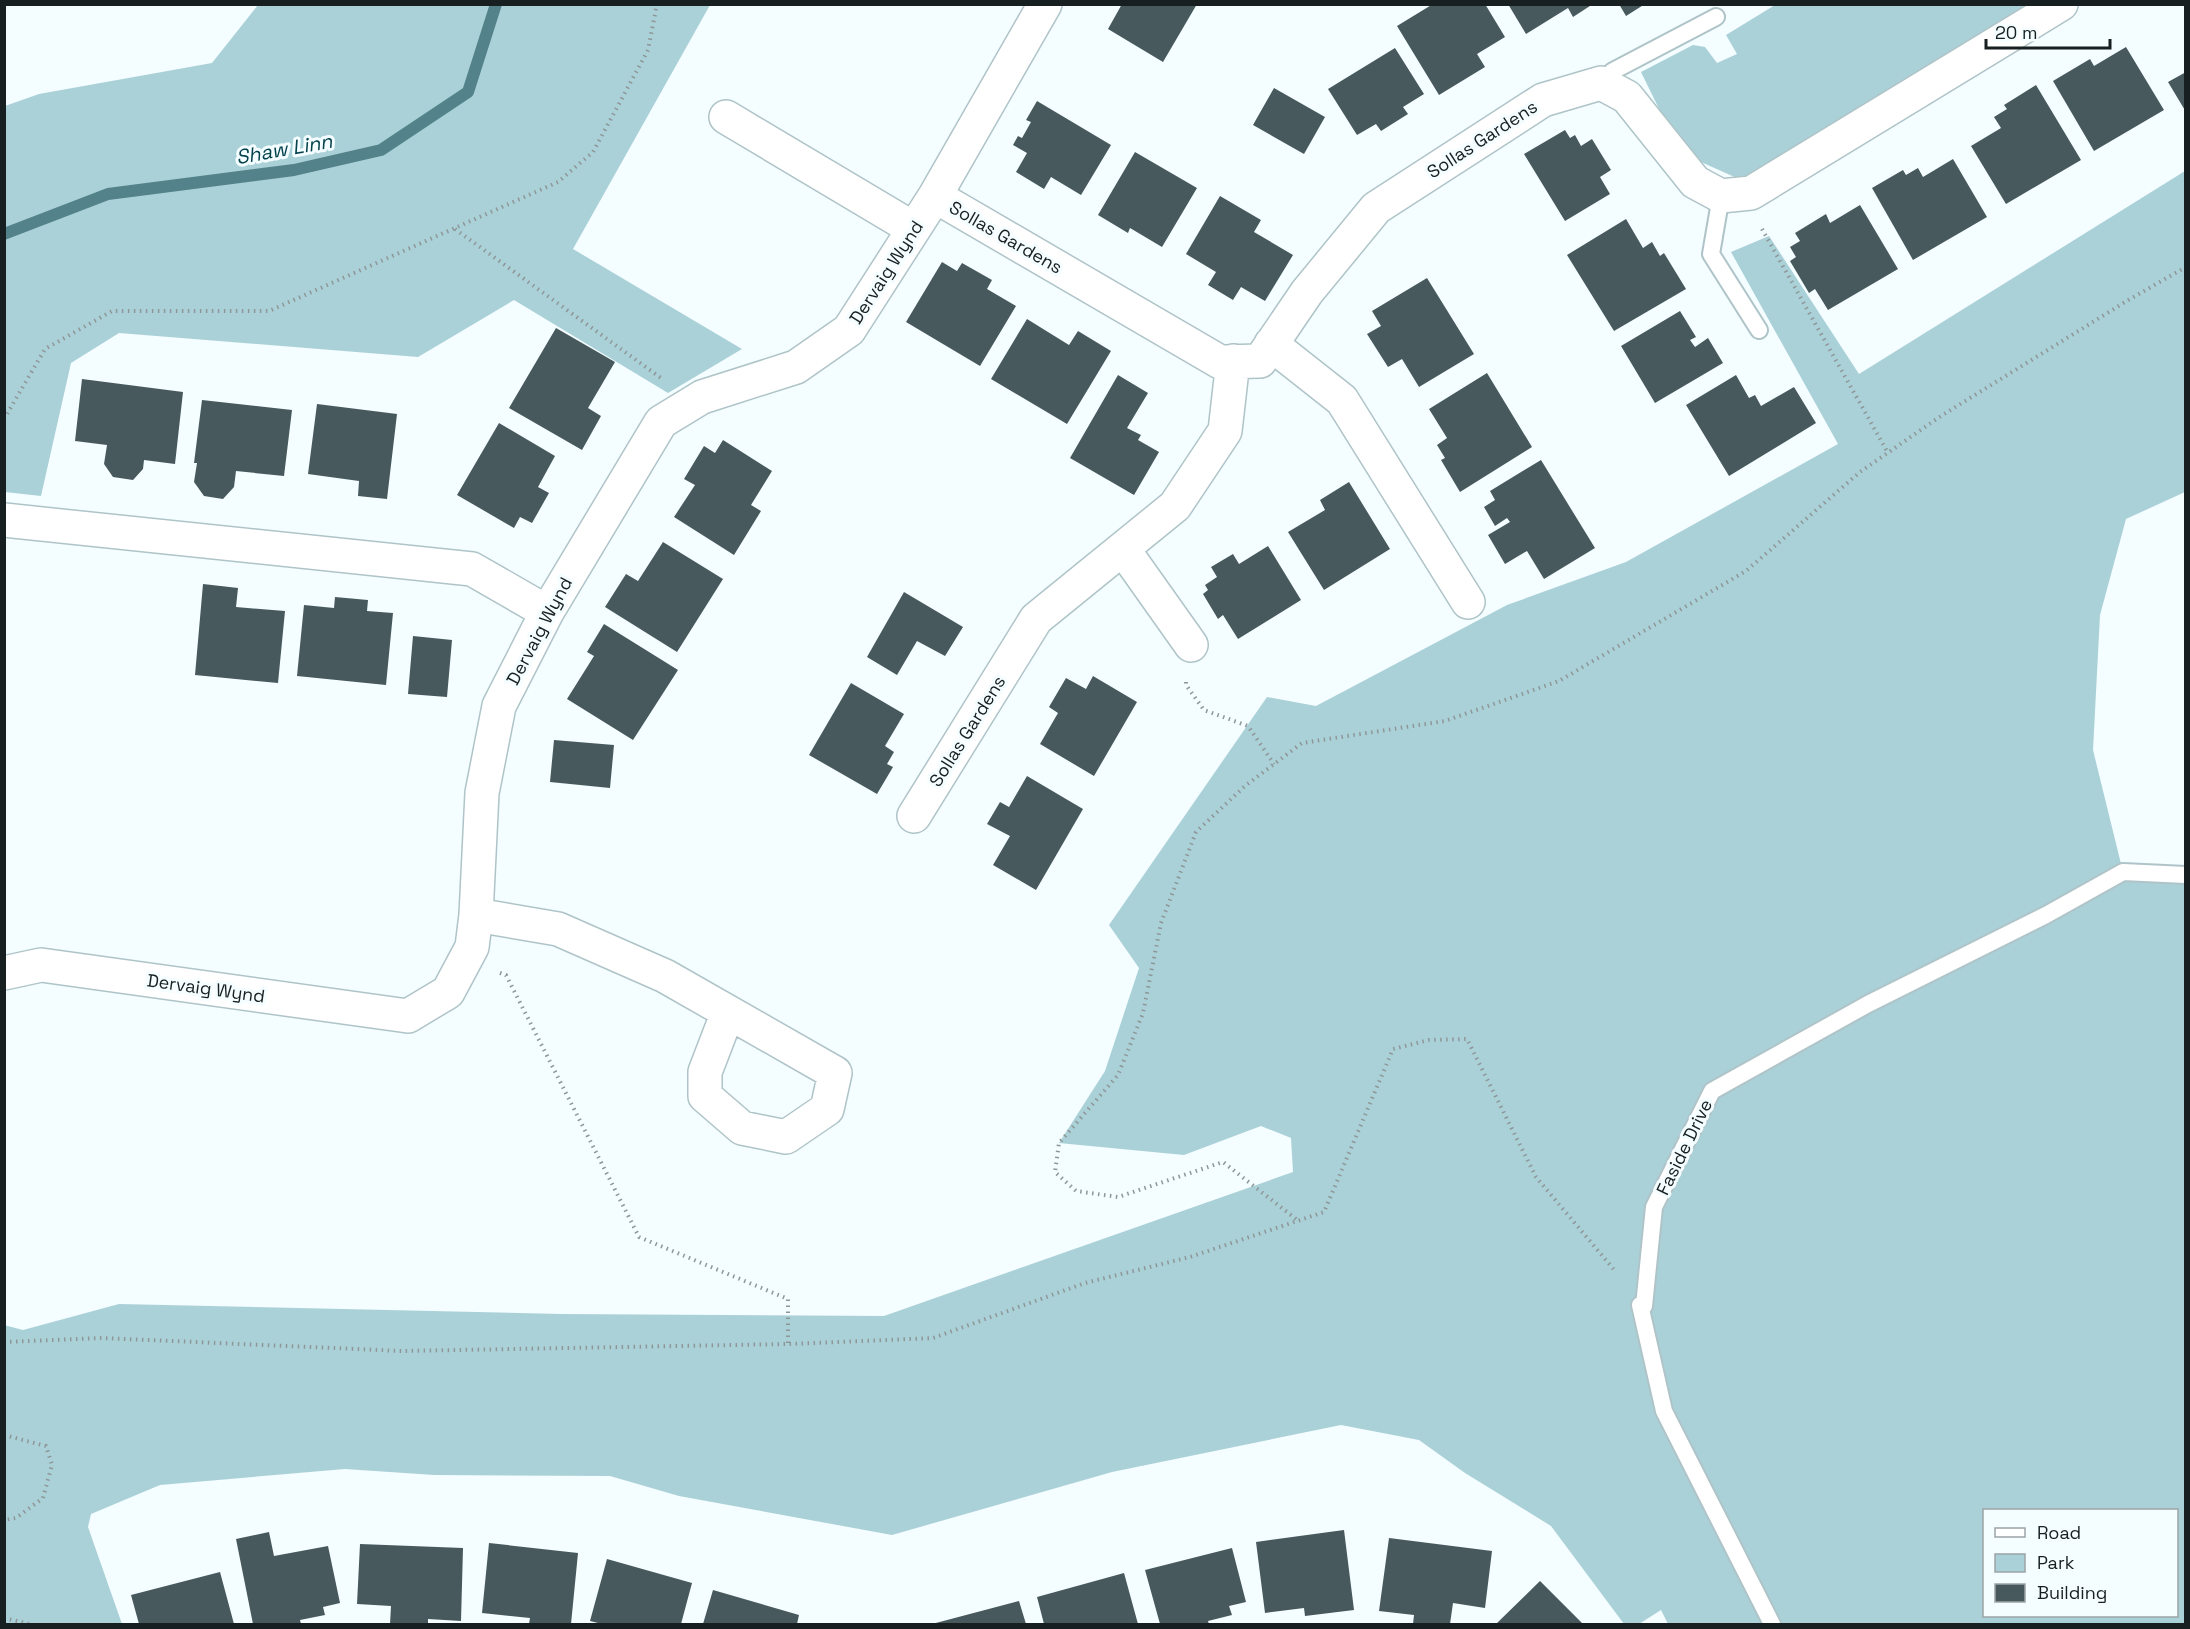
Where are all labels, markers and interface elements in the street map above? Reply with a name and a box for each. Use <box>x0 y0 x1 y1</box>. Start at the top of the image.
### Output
scale bar <box>1986 12 2110 50</box>
text: 20 m <box>1995 21 2038 44</box>
street label: Sollas Gardens <box>1423 95 1541 183</box>
water label: Shaw Linn <box>234 128 335 170</box>
street label: Sollas Gardens <box>945 195 1067 279</box>
street label: Dervaig Wynd <box>844 216 928 328</box>
street label: Dervaig Wynd <box>501 573 577 689</box>
street label: Sollas Gardens <box>924 671 1010 791</box>
street label: Dervaig Wynd <box>146 968 266 1008</box>
street label: Faside Drive <box>1651 1095 1717 1199</box>
legend <box>1983 1509 2178 1617</box>
text: Road <box>2037 1521 2081 1544</box>
text: Park <box>2037 1551 2075 1574</box>
text: Building <box>2037 1581 2107 1604</box>

